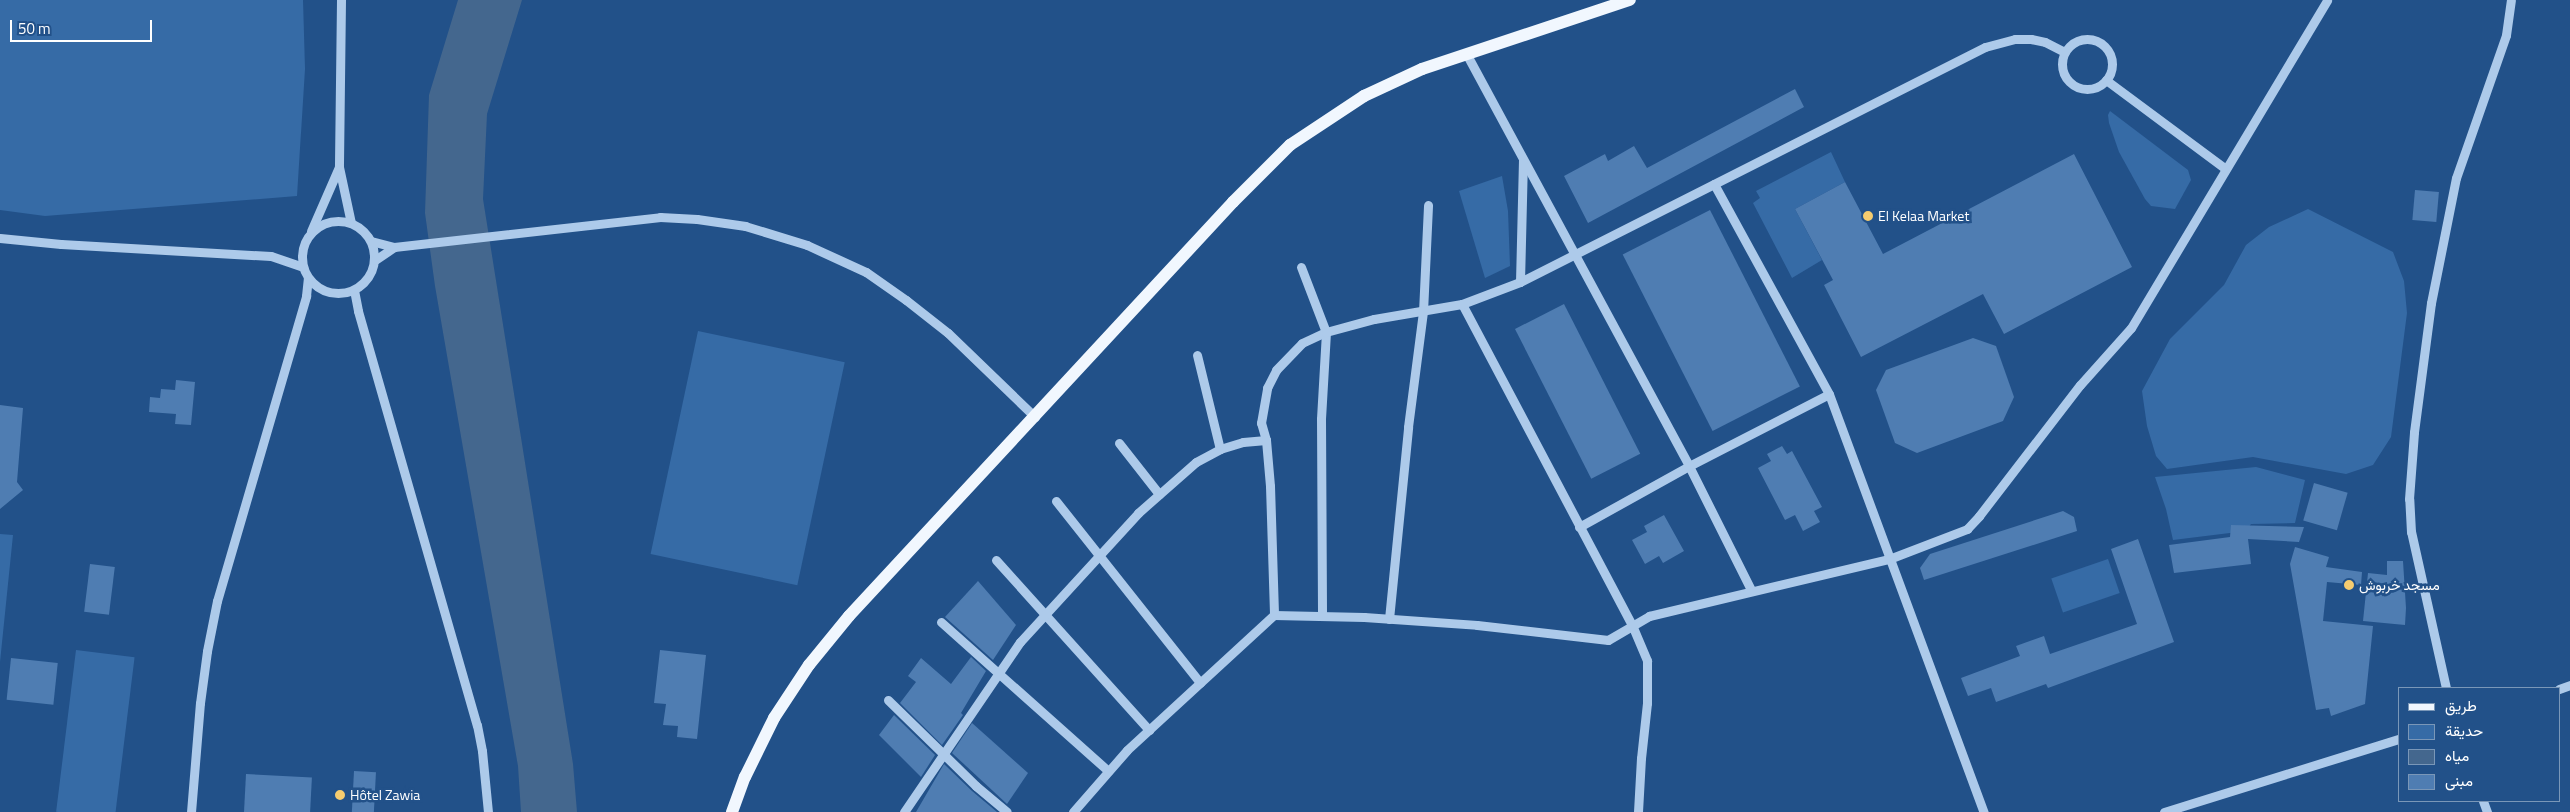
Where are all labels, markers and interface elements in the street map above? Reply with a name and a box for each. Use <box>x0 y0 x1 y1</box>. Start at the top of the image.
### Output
scale bar <box>12 10 155 42</box>
text: 50 m <box>18 17 51 40</box>
place label: El Kelaa Market <box>1878 208 1969 224</box>
marker: El Kelaa Market <box>1862 210 1874 222</box>
place label: مسجد خربوش <box>2359 577 2440 593</box>
marker: مسجد خربوش <box>2343 579 2355 591</box>
legend <box>2398 687 2560 802</box>
text: طريق <box>2445 694 2477 717</box>
text: حديقة <box>2445 719 2483 742</box>
text: مياه <box>2445 744 2469 767</box>
text: مبنى <box>2445 769 2473 792</box>
place label: Hôtel Zawia <box>350 787 420 803</box>
marker: Hôtel Zawia <box>334 789 346 801</box>

